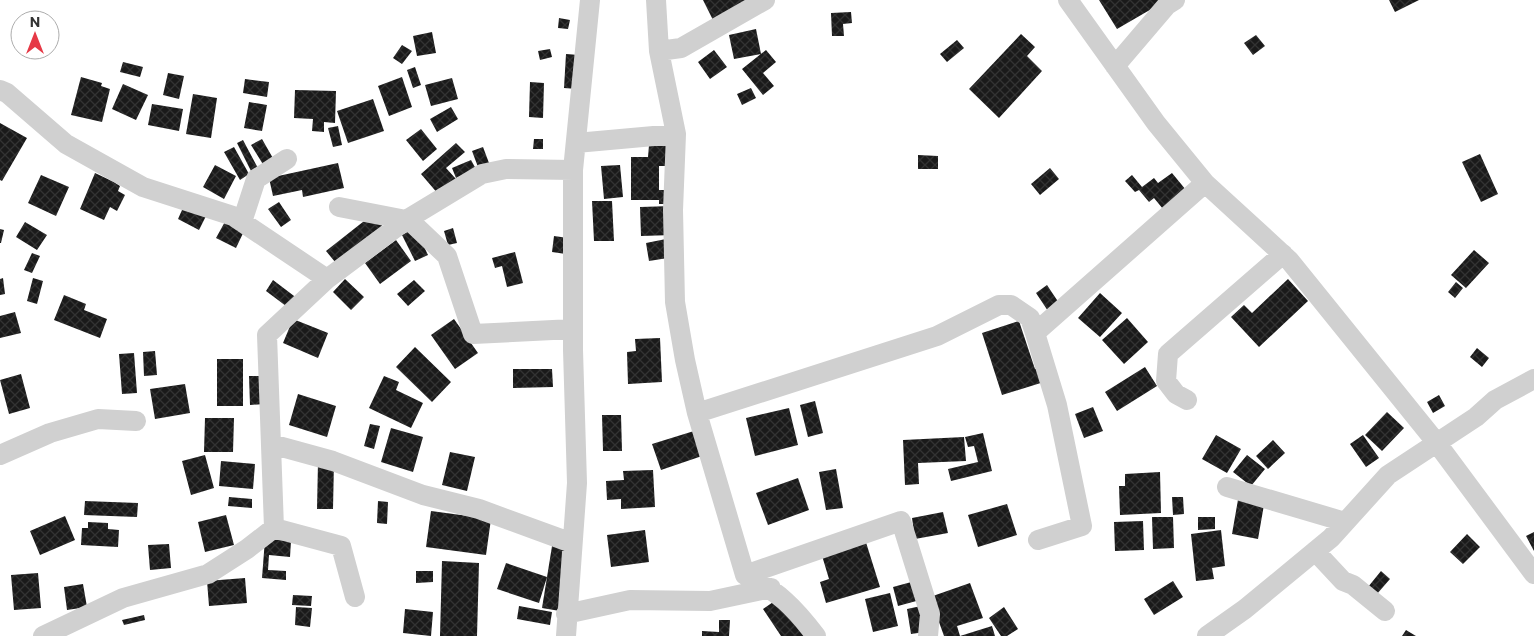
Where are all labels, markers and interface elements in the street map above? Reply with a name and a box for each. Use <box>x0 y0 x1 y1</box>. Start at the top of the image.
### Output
north arrow <box>10 10 60 60</box>
text: N <box>30 13 40 30</box>

